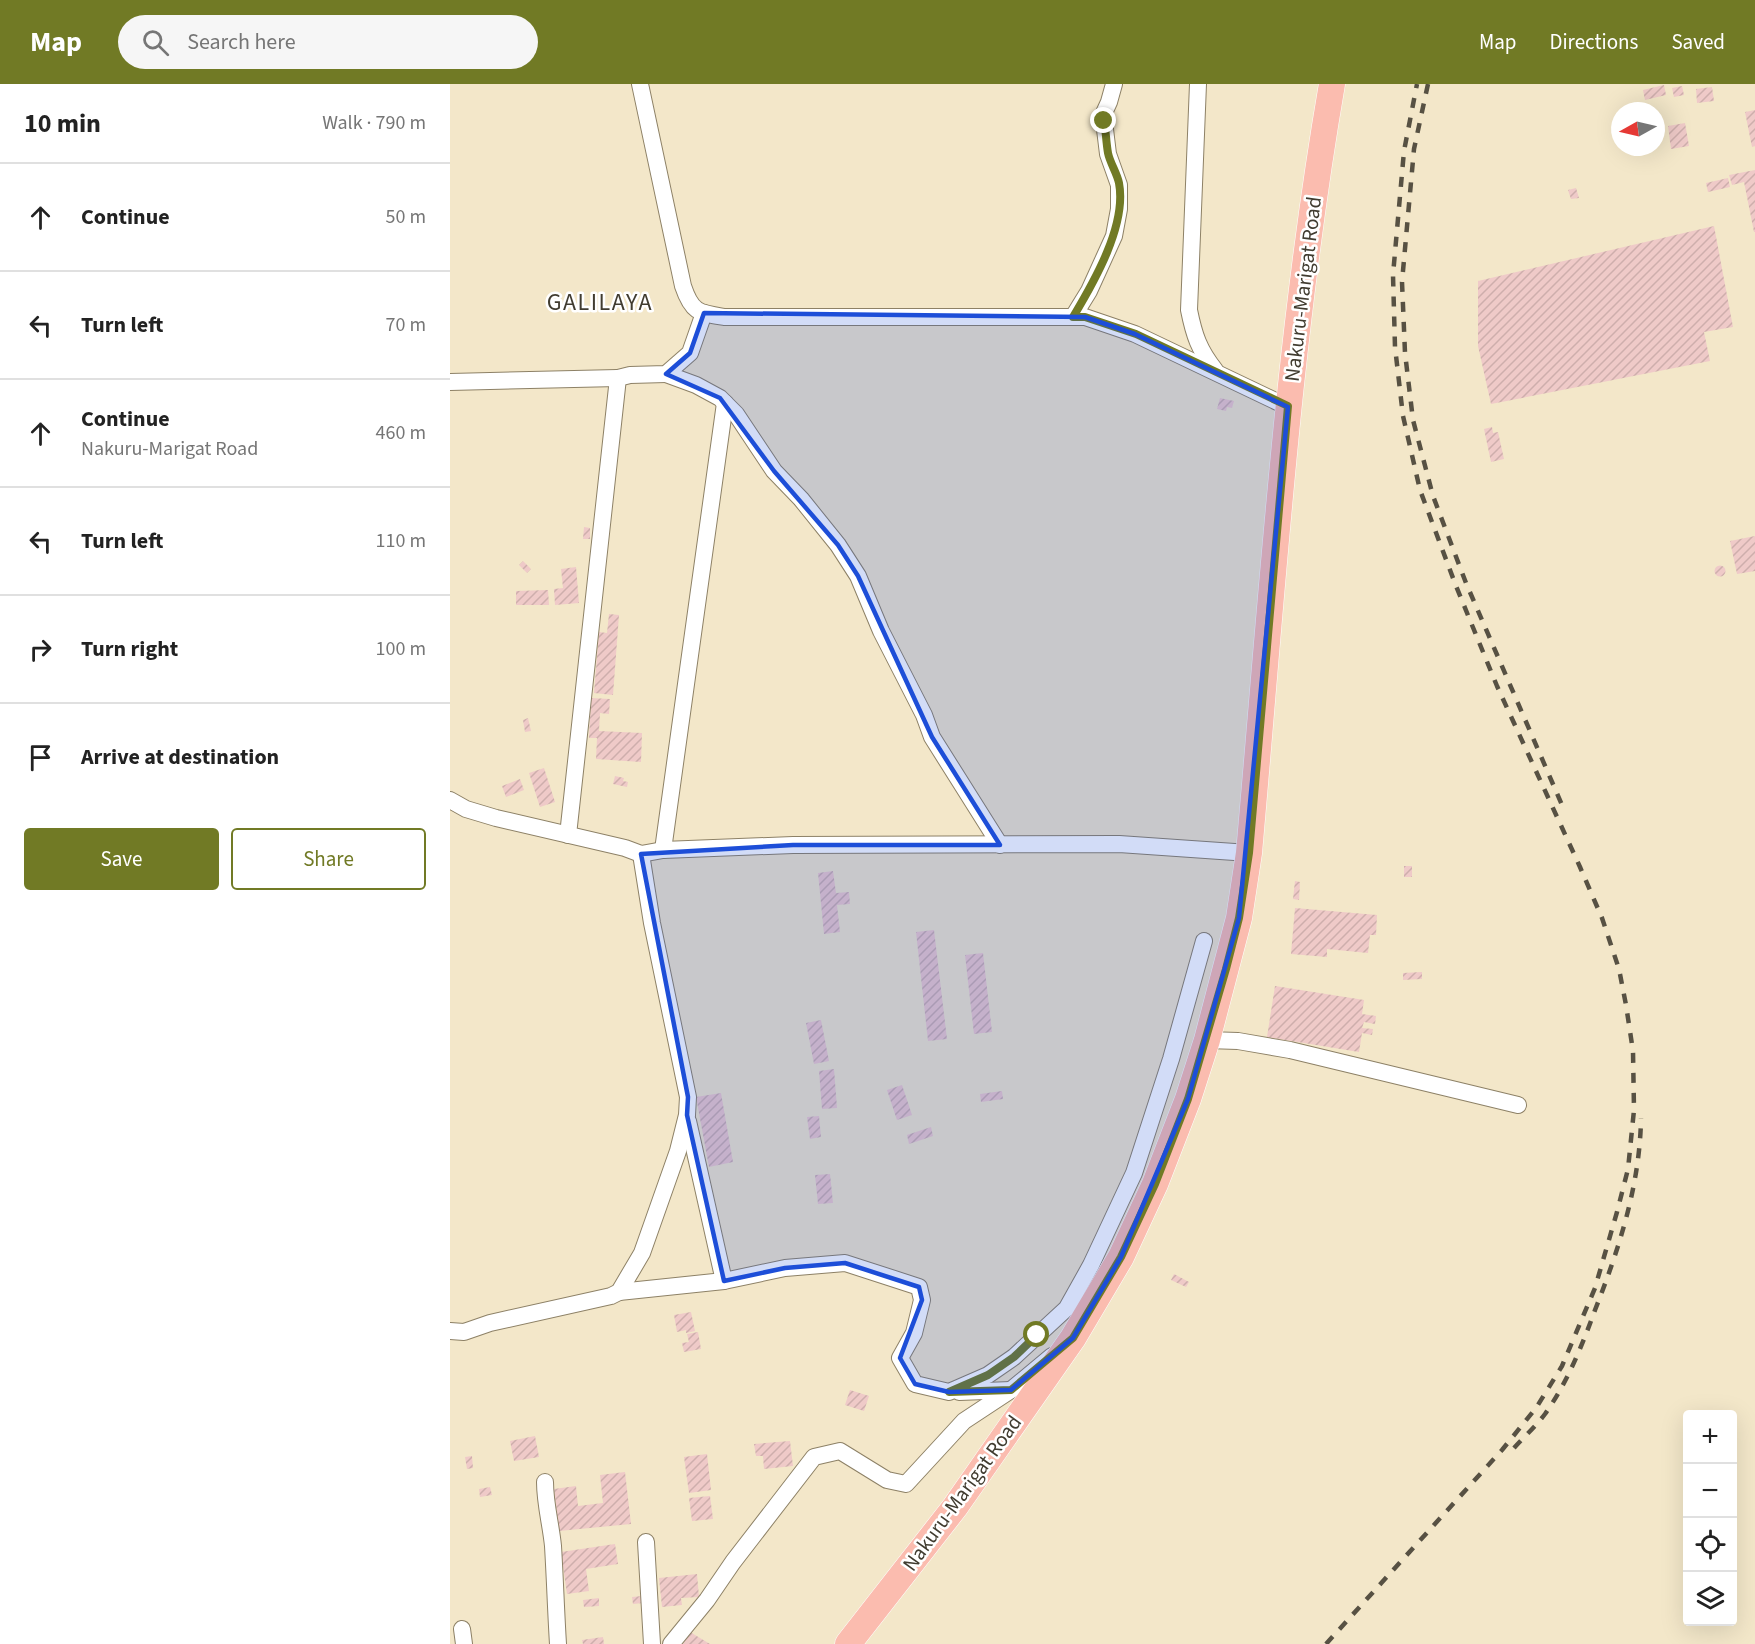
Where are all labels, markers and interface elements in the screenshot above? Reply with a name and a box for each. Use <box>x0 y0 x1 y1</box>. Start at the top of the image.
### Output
search box <box>118 15 538 69</box>
text: Map <box>30 22 82 62</box>
icon: search <box>139 26 172 59</box>
text: Search here <box>187 26 296 58</box>
text: Map <box>1479 27 1517 57</box>
text: Directions <box>1550 27 1638 57</box>
text: Saved <box>1671 27 1725 57</box>
north arrow <box>1611 102 1665 156</box>
text: 10 min <box>24 105 101 142</box>
route end <box>1090 107 1116 133</box>
text: Walk · 790 m <box>322 109 426 137</box>
street label: Nakuru-Marigat Road <box>1277 195 1329 383</box>
icon: ahead <box>24 201 57 234</box>
text: Continue <box>81 201 170 233</box>
text: 50 m <box>386 203 426 231</box>
district label: GALILAYA <box>547 285 653 320</box>
icon: left <box>24 309 57 342</box>
text: Turn left <box>81 309 163 341</box>
text: 70 m <box>386 311 426 339</box>
text: Continue <box>81 403 170 435</box>
icon: ahead <box>24 417 57 450</box>
text: 460 m <box>376 419 426 447</box>
text: Nakuru-Marigat Road <box>81 435 258 463</box>
icon: left <box>24 525 57 558</box>
text: Turn left <box>81 525 163 557</box>
text: 110 m <box>376 527 426 555</box>
icon: right <box>24 633 57 666</box>
text: Turn right <box>81 633 178 665</box>
text: 100 m <box>376 635 426 663</box>
icon: arrive <box>24 741 57 774</box>
text: Arrive at destination <box>81 741 279 773</box>
button: Save <box>24 828 219 890</box>
button: Share <box>231 828 426 890</box>
route start <box>1023 1321 1049 1347</box>
street label: Nakuru-Marigat Road <box>895 1409 1029 1577</box>
map controls <box>1683 1410 1737 1626</box>
button: + <box>1683 1410 1737 1464</box>
button: − <box>1683 1464 1737 1518</box>
button: locate <box>1683 1518 1737 1572</box>
button: layers <box>1683 1572 1737 1626</box>

